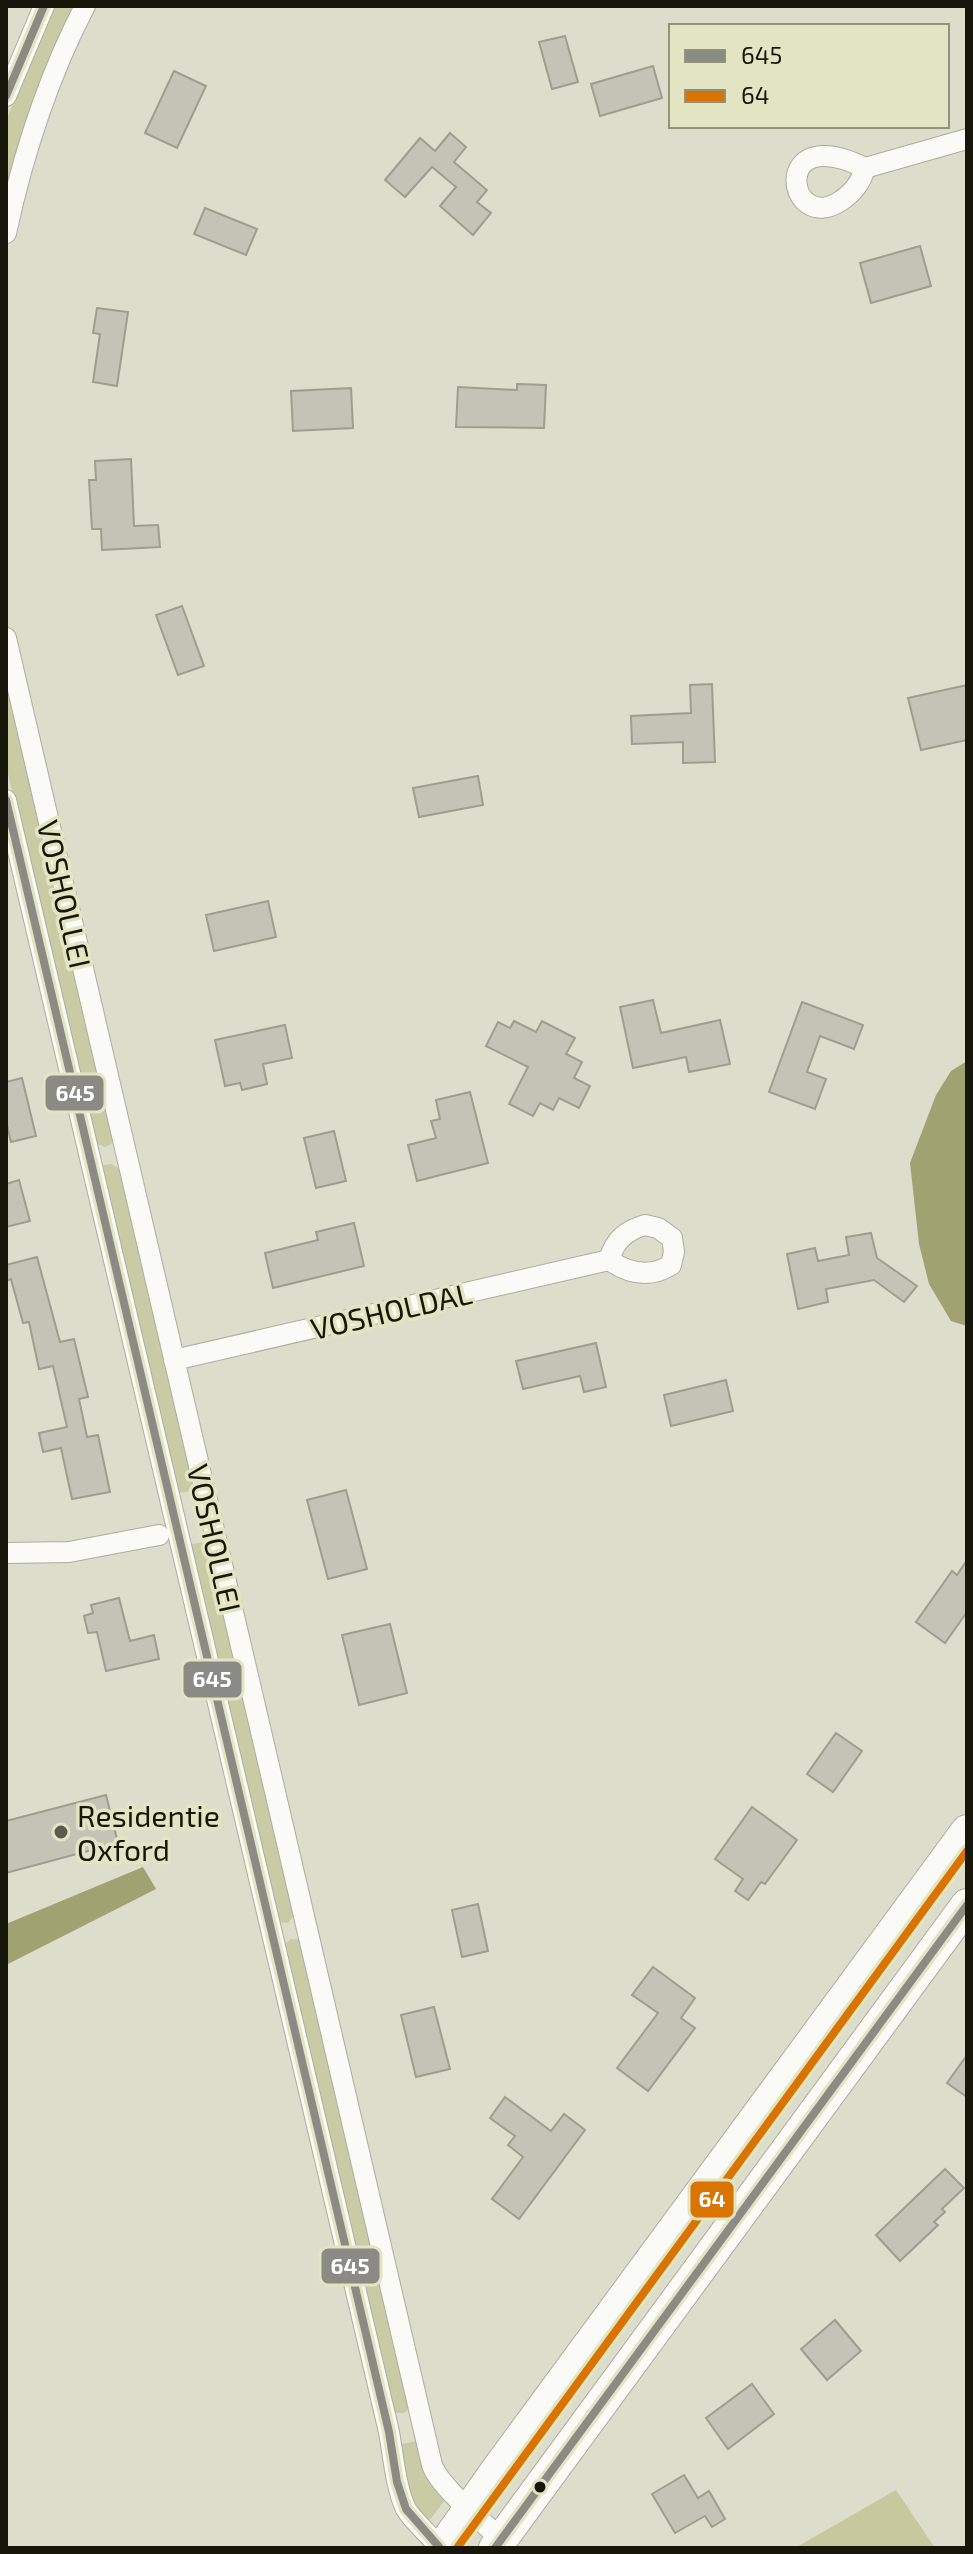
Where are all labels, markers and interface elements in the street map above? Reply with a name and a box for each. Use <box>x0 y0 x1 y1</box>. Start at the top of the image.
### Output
legend <box>669 24 949 128</box>
text: 645 <box>741 40 782 69</box>
text: 64 <box>741 80 770 109</box>
street label: VOSHOLLEI <box>31 817 99 971</box>
line badge: 645 <box>44 1074 105 1112</box>
text: 645 <box>55 1079 95 1105</box>
street label: VOSHOLDAL <box>307 1274 475 1346</box>
street label: VOSHOLLEI <box>181 1461 249 1615</box>
line badge: 645 <box>182 1660 243 1699</box>
text: 645 <box>192 1665 232 1691</box>
place label: Residentie Oxford <box>77 1797 220 1867</box>
marker: Residentie Oxford <box>52 1823 70 1841</box>
line badge: 64 <box>689 2180 735 2219</box>
text: 64 <box>699 2185 726 2211</box>
line badge: 645 <box>320 2247 381 2285</box>
text: 645 <box>330 2252 370 2278</box>
unlabelled marker <box>532 2479 548 2495</box>

